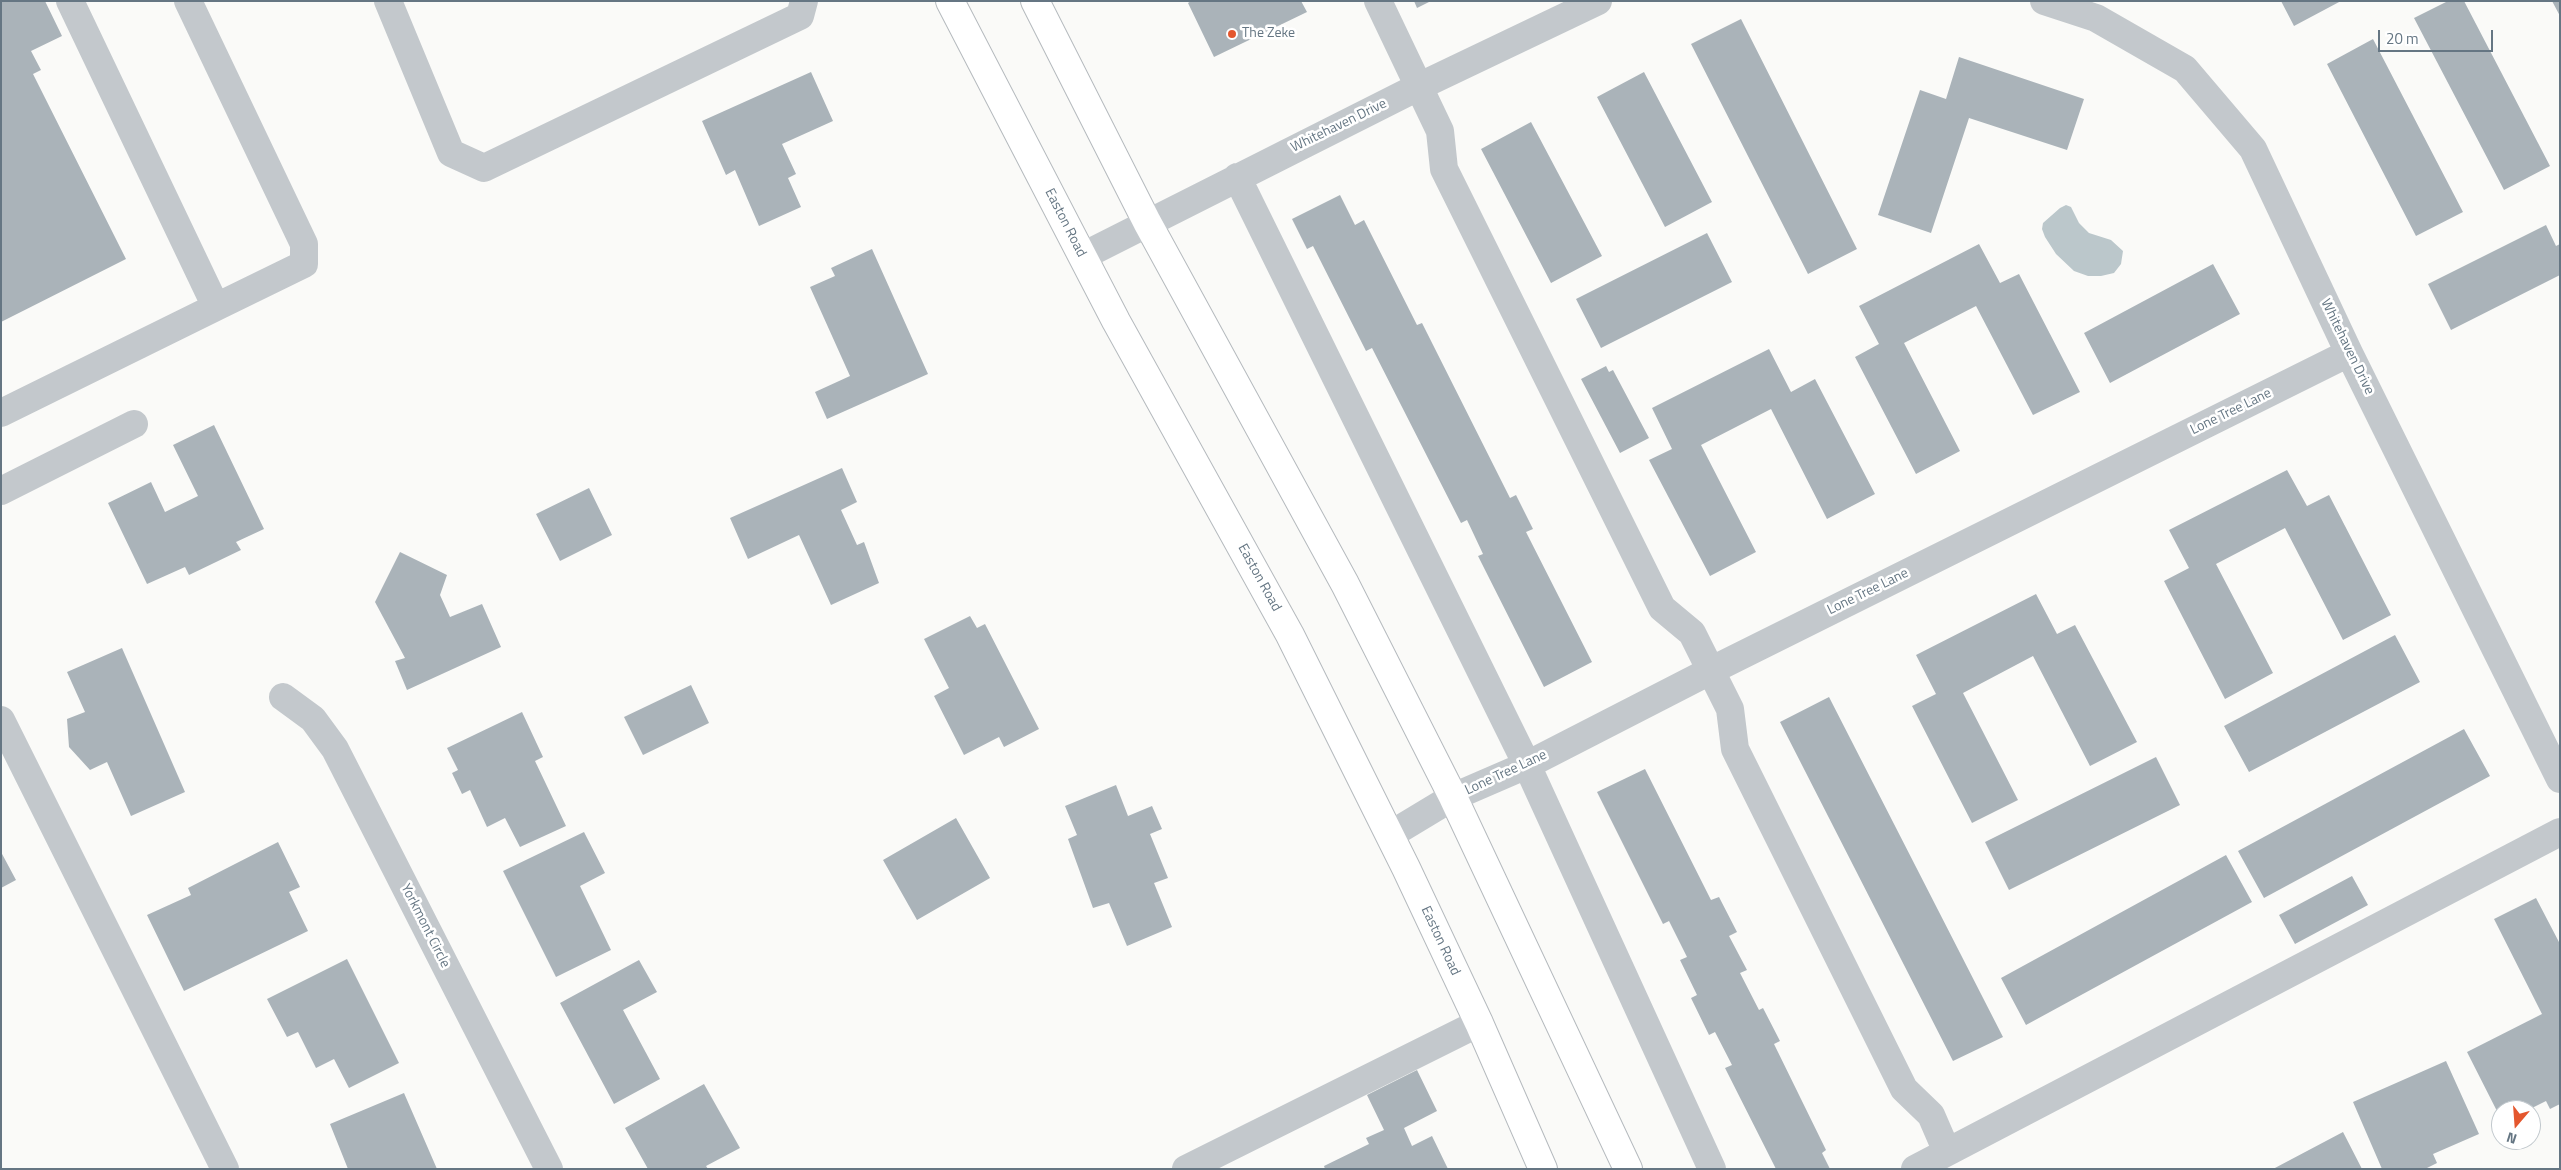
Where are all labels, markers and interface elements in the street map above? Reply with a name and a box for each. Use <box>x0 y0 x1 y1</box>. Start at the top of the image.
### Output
scale bar <box>2381 20 2496 52</box>
place label: The Zeke <box>1242 26 1295 42</box>
text: 20 m <box>2386 27 2419 50</box>
marker: The Zeke <box>1226 28 1238 40</box>
street label: Whitehaven Drive <box>1288 96 1390 156</box>
street label: Easton Road <box>1041 186 1089 260</box>
street label: Whitehaven Drive <box>2317 296 2377 398</box>
street label: Lone Tree Lane <box>2188 385 2274 439</box>
street label: Easton Road <box>1234 541 1284 615</box>
street label: Lone Tree Lane <box>1825 565 1911 619</box>
street label: Lone Tree Lane <box>1463 747 1549 799</box>
street label: Yorkmont Circle <box>397 881 453 971</box>
street label: Easton Road <box>1417 904 1463 978</box>
north arrow <box>2491 1100 2541 1150</box>
text: N <box>2504 1127 2519 1150</box>

